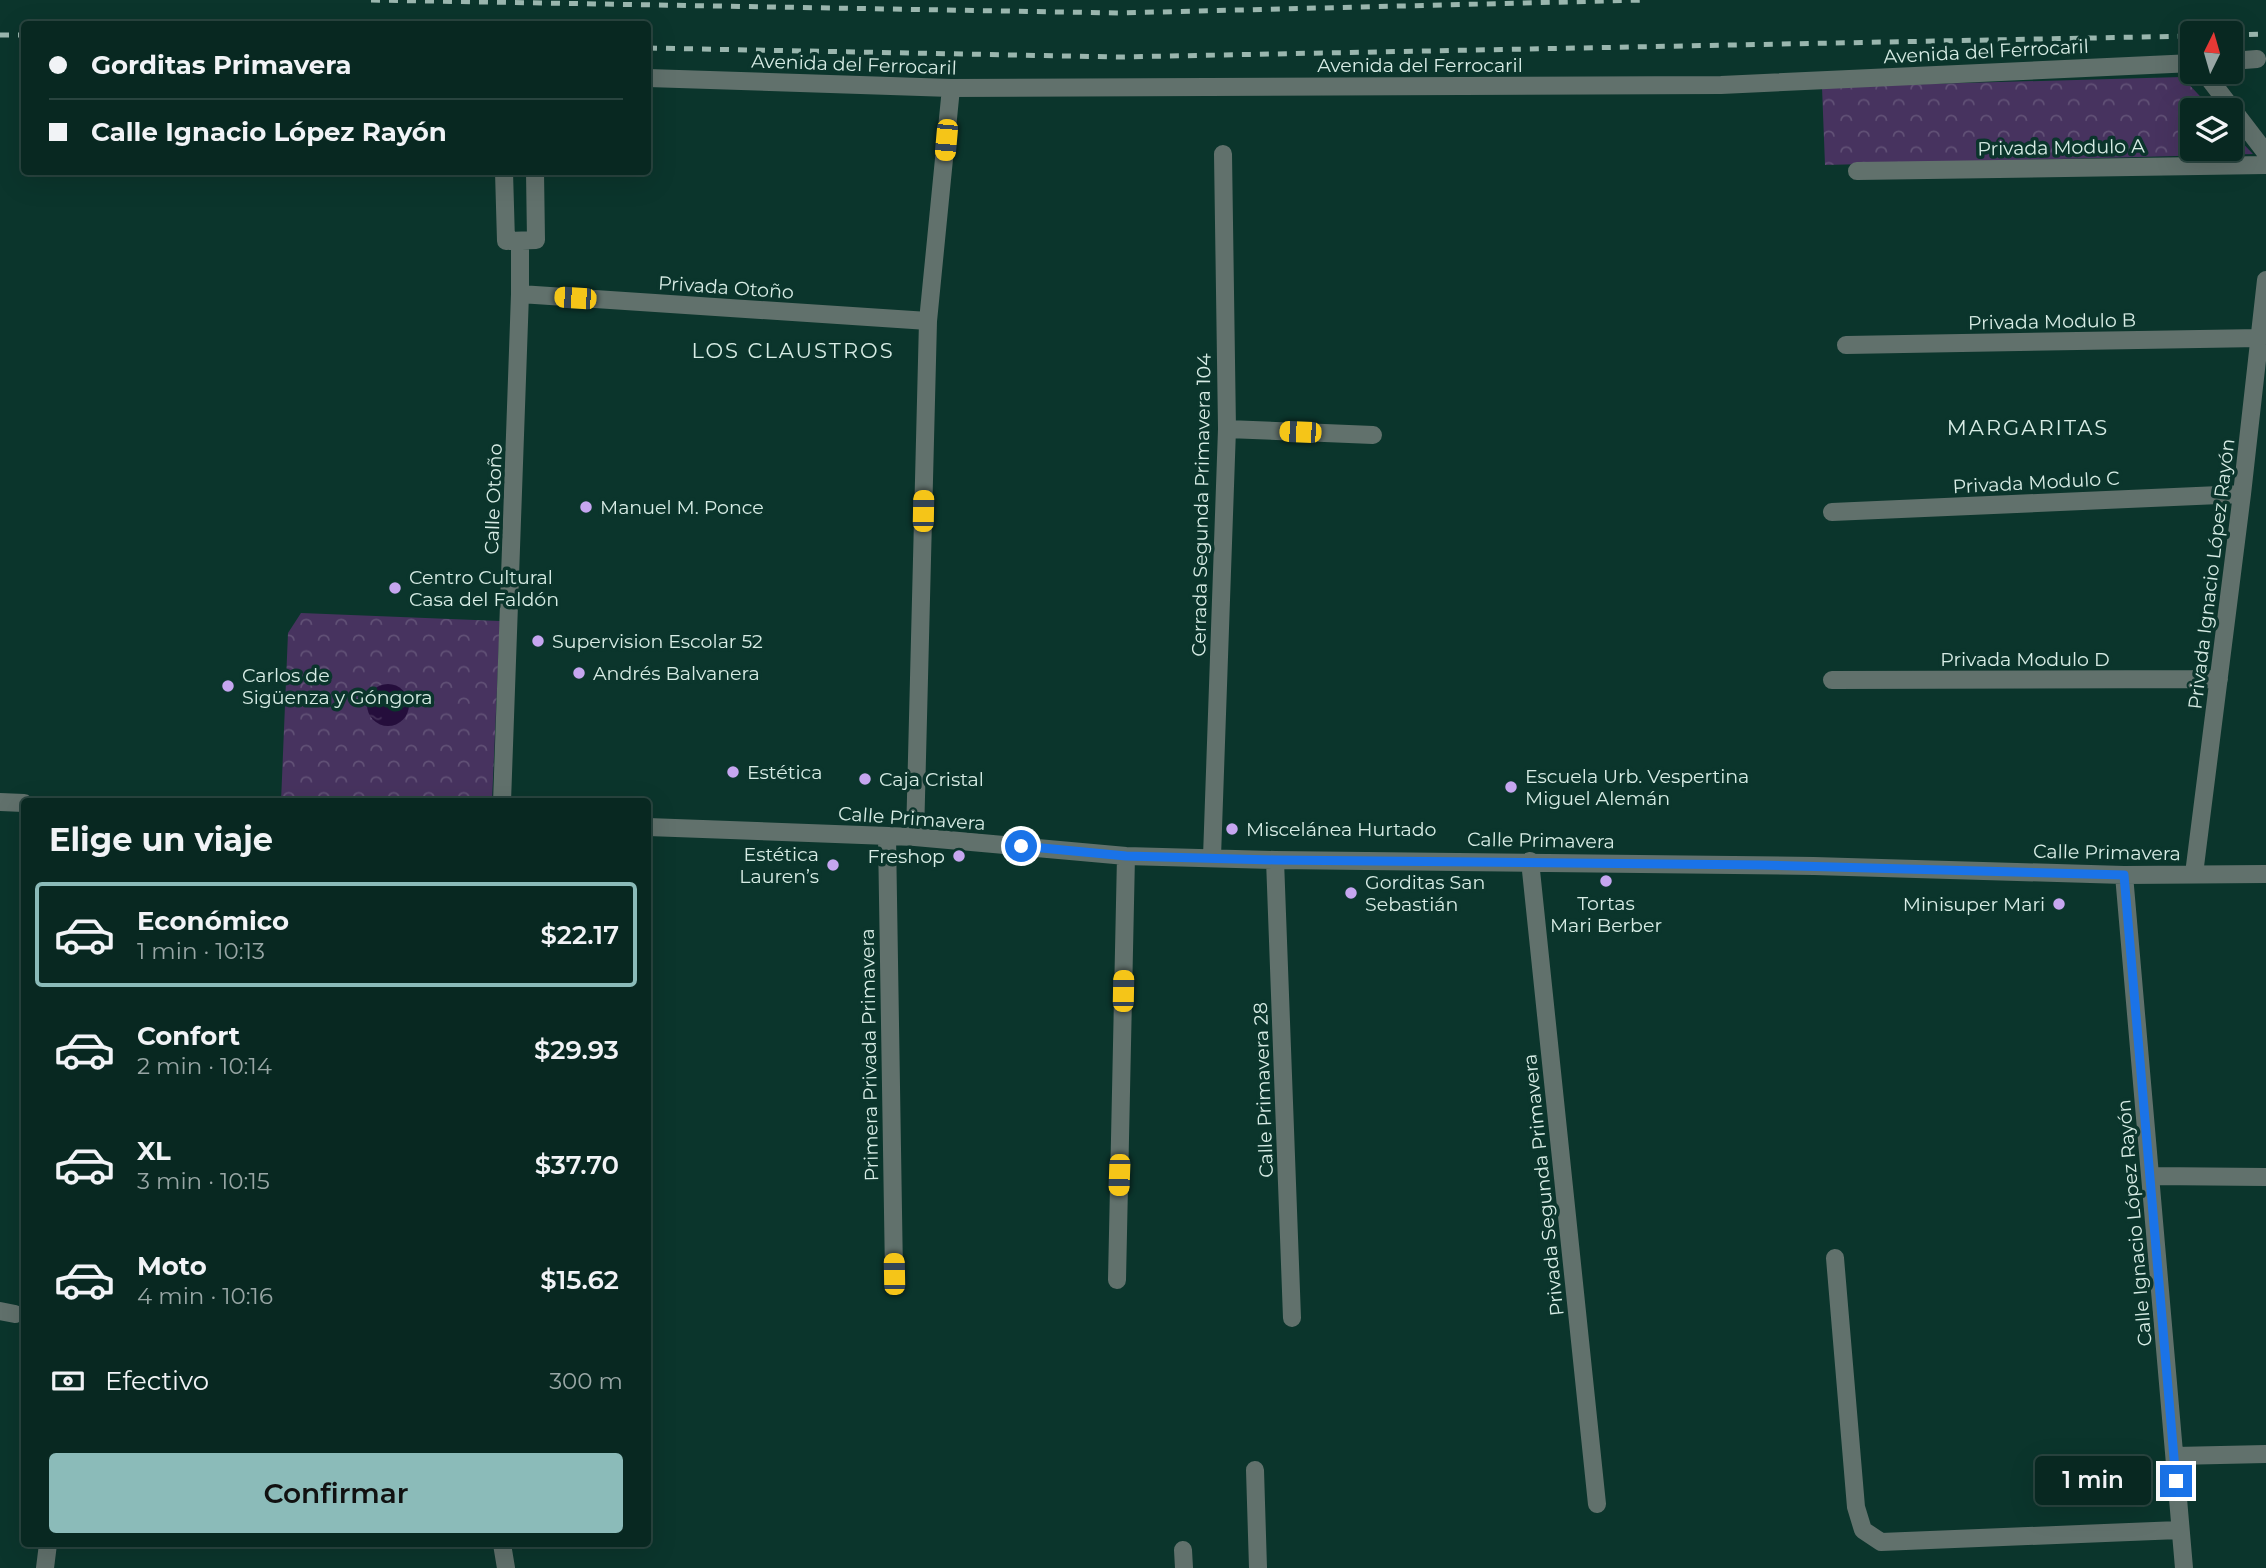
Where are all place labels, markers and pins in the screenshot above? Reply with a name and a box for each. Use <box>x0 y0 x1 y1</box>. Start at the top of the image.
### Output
place label: Manuel M. Ponce <box>600 496 764 519</box>
marker: Manuel M. Ponce <box>578 499 594 515</box>
place label: Centro Cultural Casa del Faldón <box>409 566 559 611</box>
marker: Centro Cultural Casa del Faldón <box>387 580 403 596</box>
place label: Supervision Escolar 52 <box>552 630 763 653</box>
marker: Supervision Escolar 52 <box>530 633 546 649</box>
place label: Andrés Balvanera <box>593 662 760 685</box>
place label: Carlos de Sigüenza y Góngora <box>242 664 433 709</box>
marker: Andrés Balvanera <box>571 665 587 681</box>
marker: Carlos de Sigüenza y Góngora <box>220 678 236 694</box>
place label: Estética <box>747 761 822 784</box>
marker: Estética <box>725 764 741 780</box>
place label: Escuela Urb. Vespertina Miguel Alemán <box>1525 765 1749 810</box>
place label: Caja Cristal <box>879 768 984 791</box>
marker: Caja Cristal <box>857 771 873 787</box>
marker: Escuela Urb. Vespertina Miguel Alemán <box>1503 779 1519 795</box>
place label: Miscelánea Hurtado <box>1246 818 1437 841</box>
marker: Miscelánea Hurtado <box>1224 821 1240 837</box>
place label: Estética Lauren’s <box>739 843 819 888</box>
place label: Freshop <box>867 845 945 868</box>
marker: Freshop <box>951 848 967 864</box>
marker: Estética Lauren’s <box>825 857 841 873</box>
place label: Gorditas San Sebastián <box>1365 871 1485 916</box>
marker: Tortas Mari Berber <box>1598 873 1614 889</box>
marker: Gorditas San Sebastián <box>1343 885 1359 901</box>
place label: Tortas Mari Berber <box>1550 892 1662 937</box>
place label: Minisuper Mari <box>1903 893 2045 916</box>
marker: Minisuper Mari <box>2051 896 2067 912</box>

